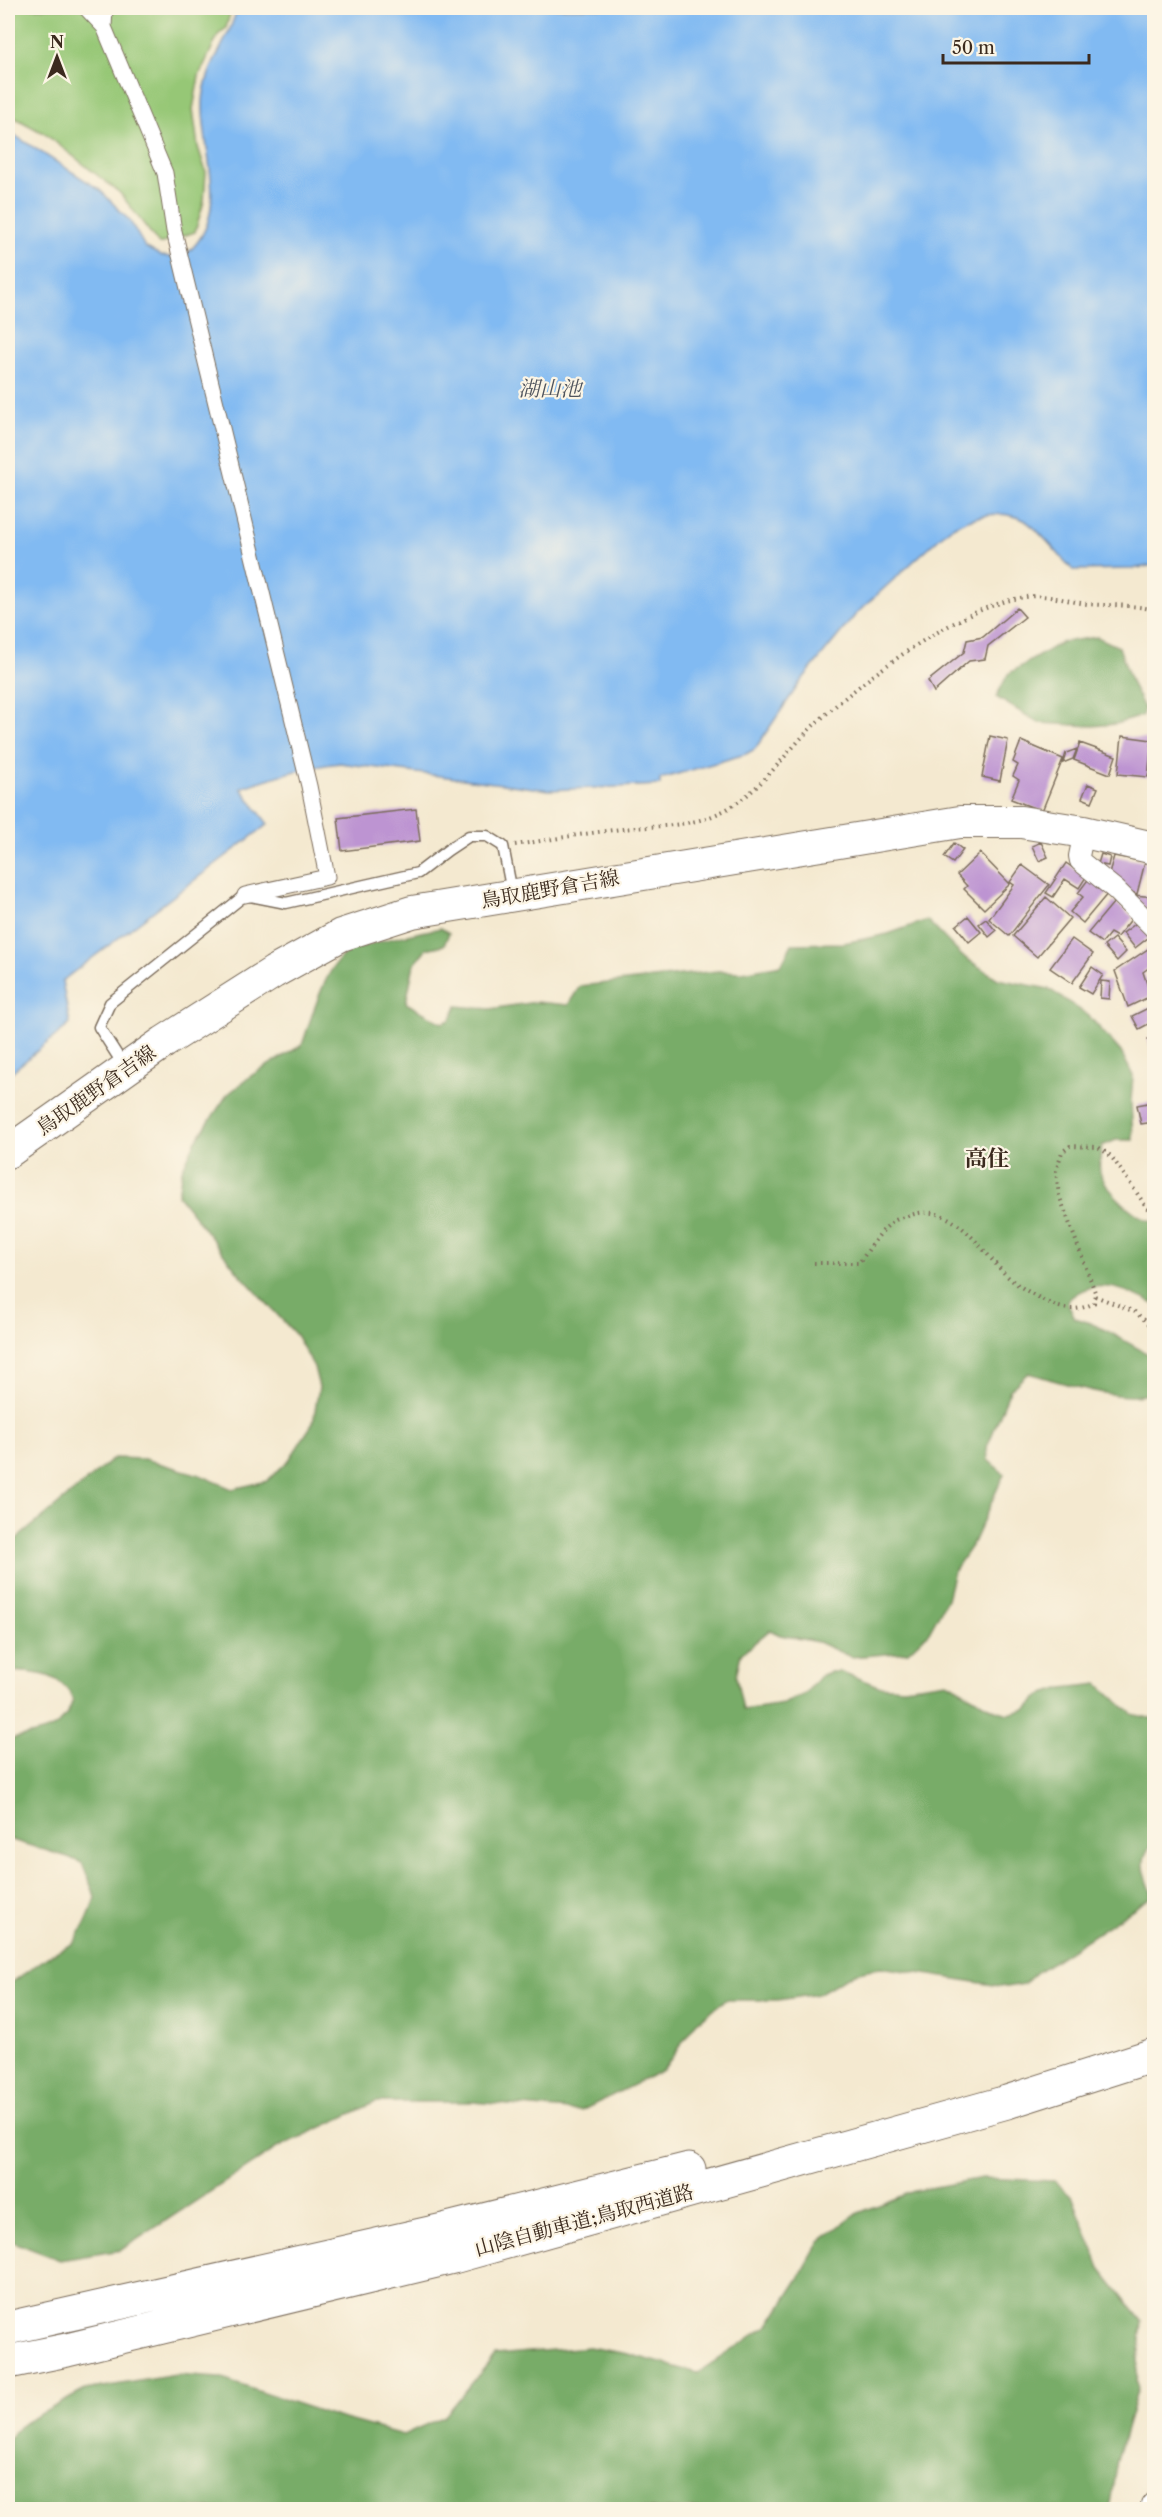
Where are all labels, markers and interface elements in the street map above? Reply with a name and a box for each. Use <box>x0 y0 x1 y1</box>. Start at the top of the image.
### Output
north arrow <box>27 27 87 87</box>
scale bar <box>943 27 1088 65</box>
text: N <box>50 32 64 52</box>
text: 50 m <box>952 37 995 59</box>
water label: 湖山池 <box>519 376 583 401</box>
street label: 鳥取鹿野倉吉線 <box>479 865 621 913</box>
street label: 鳥取鹿野倉吉線 <box>32 1040 160 1140</box>
district label: 高住 <box>965 1145 1009 1172</box>
street label: 山陰自動車道;鳥取西道路 <box>472 2179 696 2261</box>

